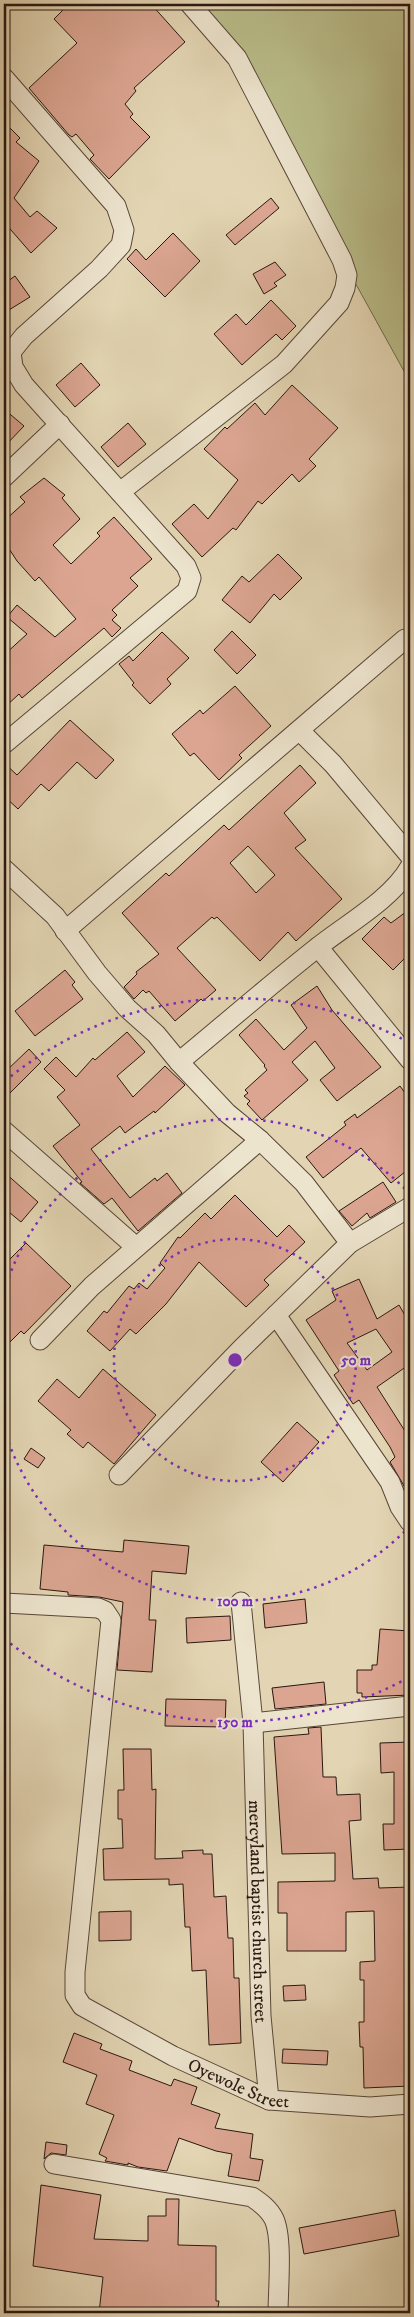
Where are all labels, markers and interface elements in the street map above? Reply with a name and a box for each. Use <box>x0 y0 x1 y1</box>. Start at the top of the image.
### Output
centre of rings <box>226 1351 244 1369</box>
text: 50 m <box>340 1351 372 1370</box>
text: 100 m <box>217 1592 254 1611</box>
text: 150 m <box>217 1713 253 1732</box>
street label: mercyland baptist church street <box>243 1800 272 2024</box>
street label: Oyewole Street <box>184 2054 290 2113</box>

